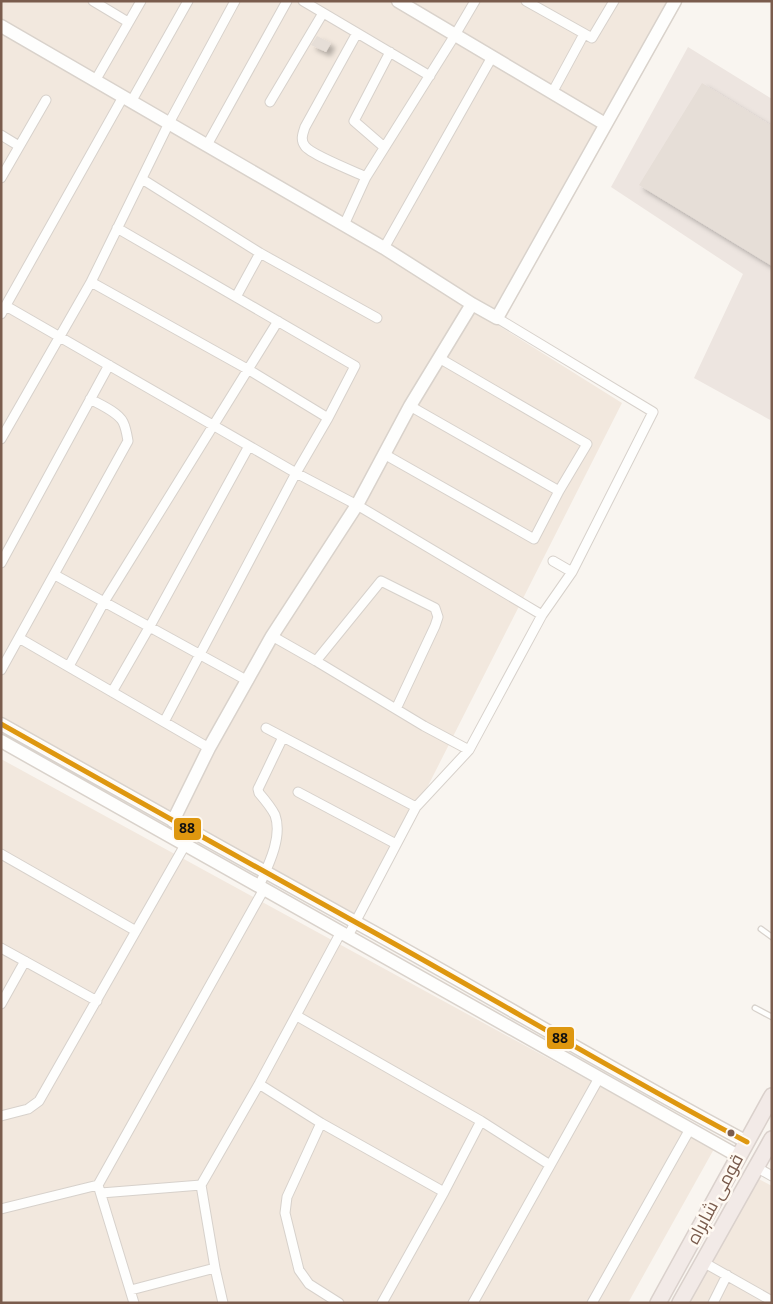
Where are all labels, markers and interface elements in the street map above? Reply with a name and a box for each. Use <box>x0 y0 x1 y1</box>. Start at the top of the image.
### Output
line badge: 88 <box>173 817 202 841</box>
text: 88 <box>179 818 195 837</box>
line badge: 88 <box>546 1026 575 1050</box>
text: 88 <box>552 1028 568 1047</box>
unlabelled marker <box>726 1128 736 1138</box>
street label: قومی شاہراہ <box>680 1149 749 1248</box>

